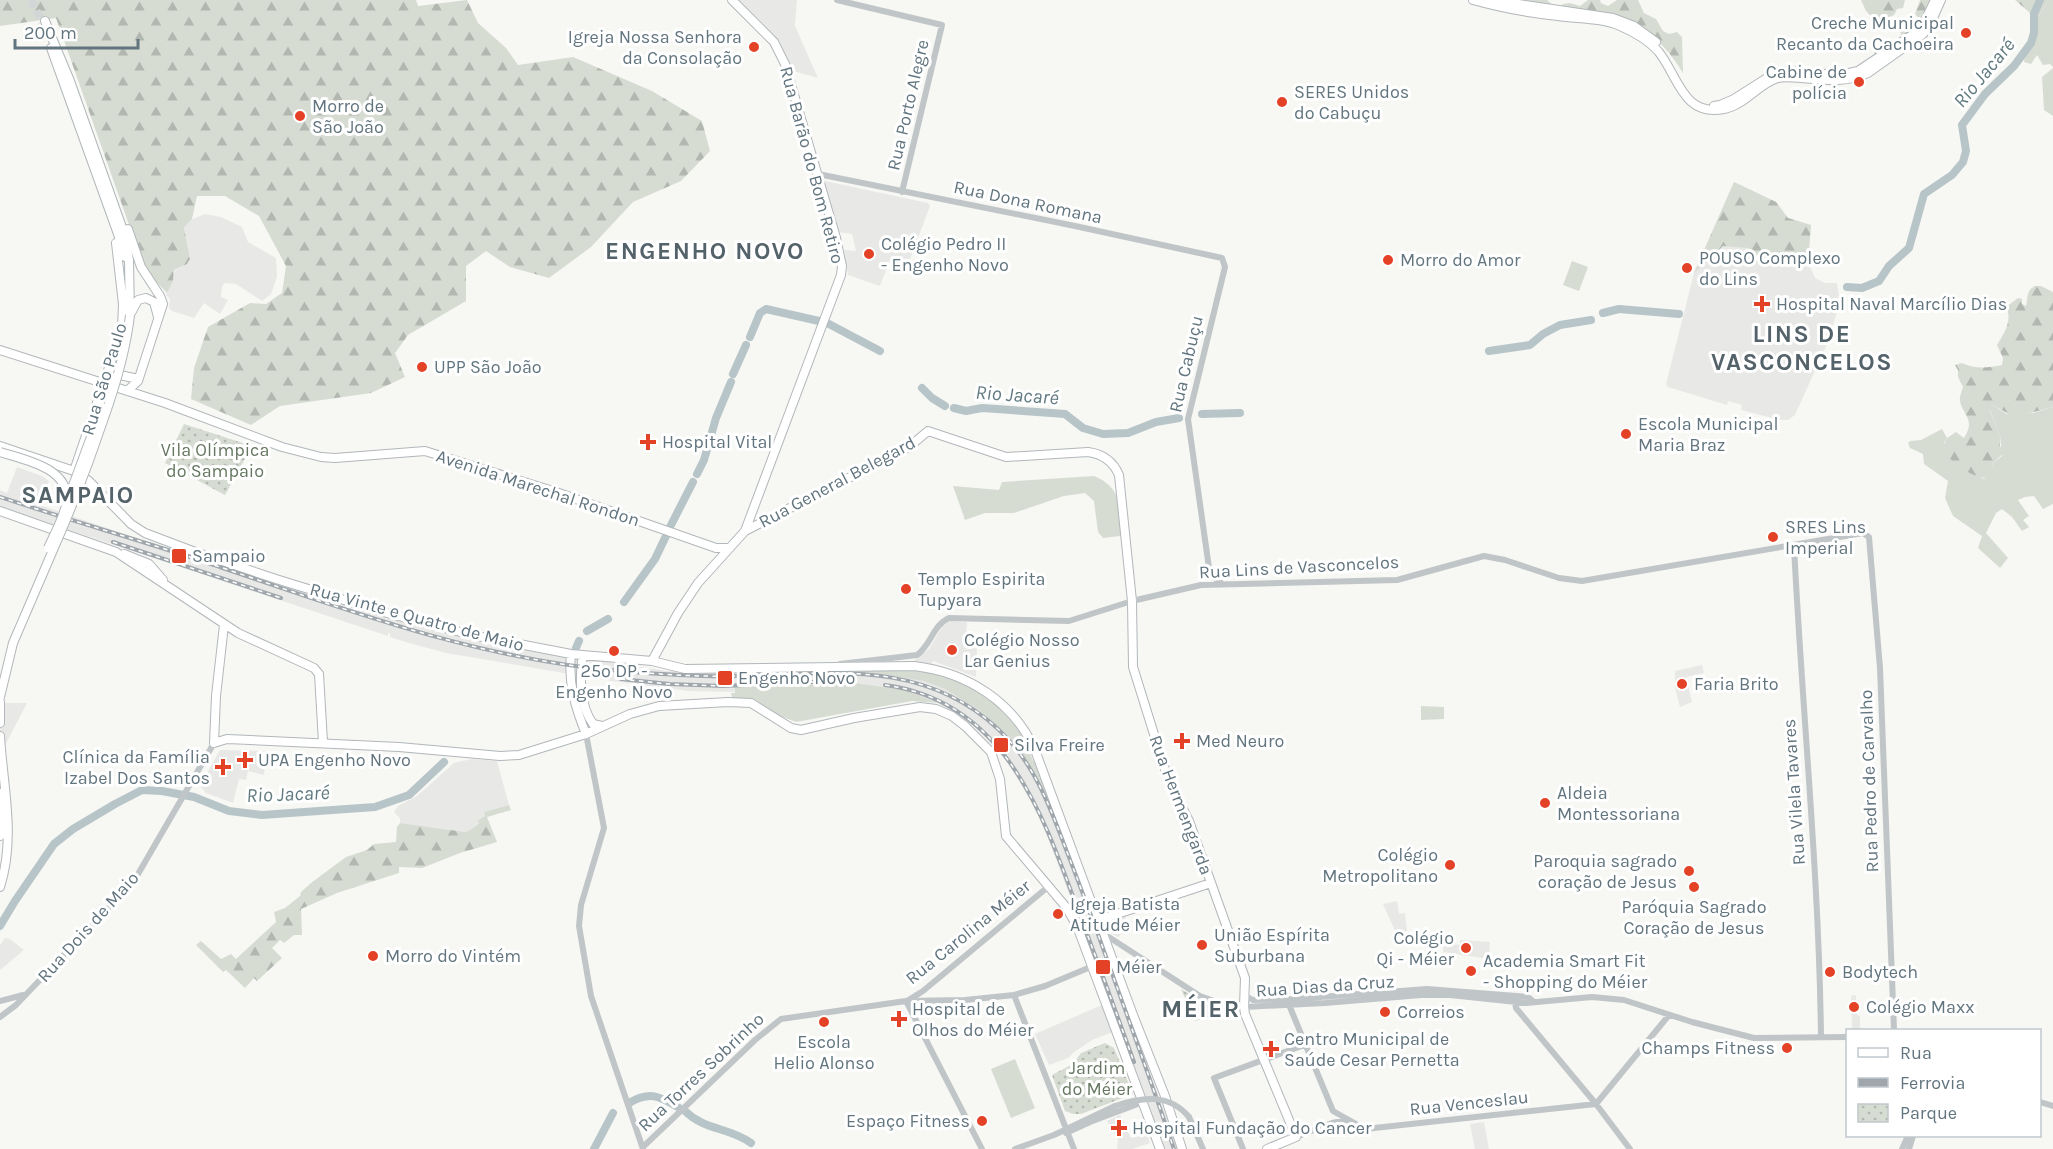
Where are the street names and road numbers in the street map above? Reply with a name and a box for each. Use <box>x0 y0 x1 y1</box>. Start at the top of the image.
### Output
street label: Rua Porto Alegre <box>882 37 934 173</box>
street label: Rua Barão do Bom Retiro <box>775 64 849 266</box>
street label: Rua Dona Romana <box>952 176 1104 228</box>
street label: Rua Cabuçu <box>1164 313 1208 415</box>
street label: Rua São Paulo <box>76 320 132 438</box>
street label: Rua General Belegard <box>755 431 919 533</box>
street label: Avenida Marechal Rondon <box>433 445 643 531</box>
street label: Rua Lins de Vasconcelos <box>1198 551 1400 583</box>
street label: Rua Vinte e Quatro de Maio <box>308 578 526 656</box>
street label: Rua Pedro de Carvalho <box>1855 689 1883 873</box>
street label: Rua Vilela Tavares <box>1778 718 1810 866</box>
street label: Rua Hermengarda <box>1144 732 1218 878</box>
street label: Rua Dois de Maio <box>32 867 144 987</box>
street label: Rua Carolina Méier <box>901 875 1035 989</box>
street label: Rua Dias da Cruz <box>1255 970 1395 1002</box>
street label: Rua Torres Sobrinho <box>633 1008 769 1136</box>
street label: Rua Venceslau <box>1408 1086 1530 1120</box>

